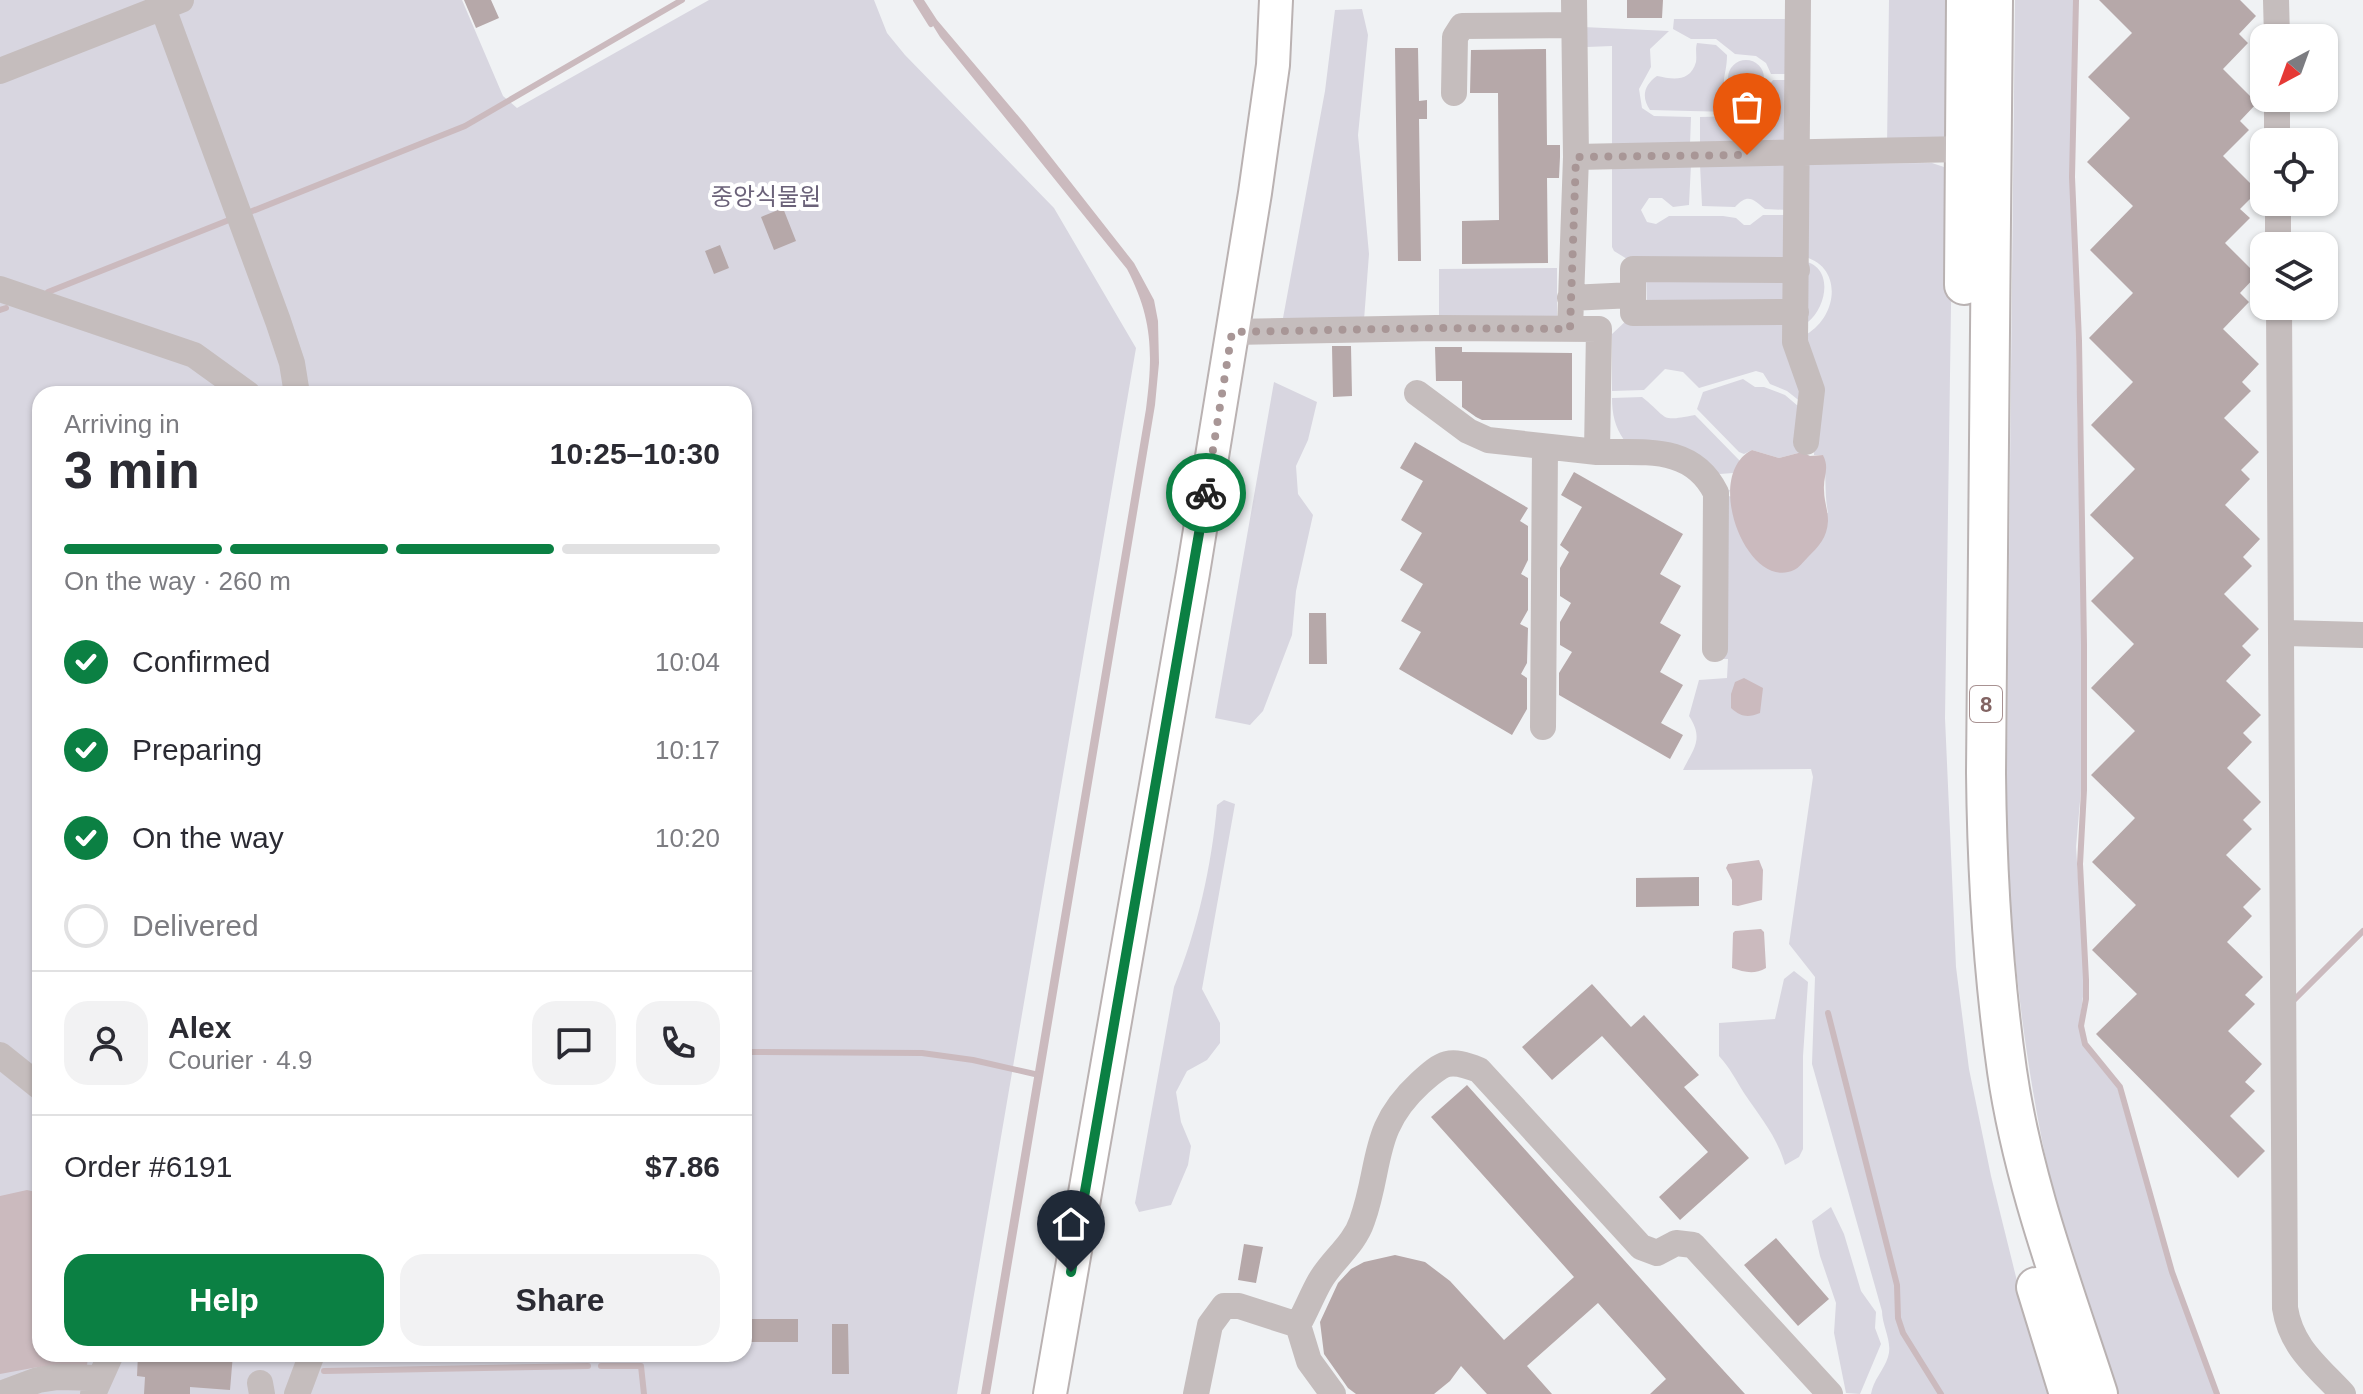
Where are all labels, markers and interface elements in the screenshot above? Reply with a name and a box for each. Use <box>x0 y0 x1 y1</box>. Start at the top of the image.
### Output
north arrow <box>2250 24 2338 112</box>
map controls <box>2250 24 2338 320</box>
pin <box>1713 73 1781 155</box>
icon: bag <box>1725 85 1769 129</box>
button: locate <box>2250 128 2338 216</box>
park label: 중앙식물원 <box>711 183 821 210</box>
button: layers <box>2250 232 2338 320</box>
text: Arriving in <box>64 409 180 439</box>
text: 10:25–10:30 <box>550 437 720 470</box>
text: 3 min <box>64 441 200 499</box>
courier <box>1166 453 1246 533</box>
icon: bike <box>1184 471 1228 515</box>
text: On the way · 260 m <box>64 566 291 596</box>
icon: check <box>64 640 108 684</box>
text: Confirmed <box>132 645 270 678</box>
text: 10:04 <box>655 647 720 677</box>
road number: 8 <box>1970 686 2002 722</box>
icon: check <box>64 728 108 772</box>
text: Preparing <box>132 733 262 766</box>
text: 10:17 <box>655 735 720 765</box>
icon: check <box>64 816 108 860</box>
text: On the way <box>132 821 284 854</box>
text: 10:20 <box>655 823 720 853</box>
text: Delivered <box>132 909 259 942</box>
button: person <box>64 1001 148 1085</box>
button: chat <box>532 1001 616 1085</box>
button: phone <box>636 1001 720 1085</box>
text: Alex <box>168 1011 231 1044</box>
text: Courier · 4.9 <box>168 1045 313 1075</box>
text: Order #6191 <box>64 1150 232 1183</box>
text: $7.86 <box>645 1150 720 1183</box>
pin <box>1037 1190 1105 1272</box>
icon: home <box>1049 1202 1093 1246</box>
button: Help <box>64 1254 384 1346</box>
button: Share <box>400 1254 720 1346</box>

